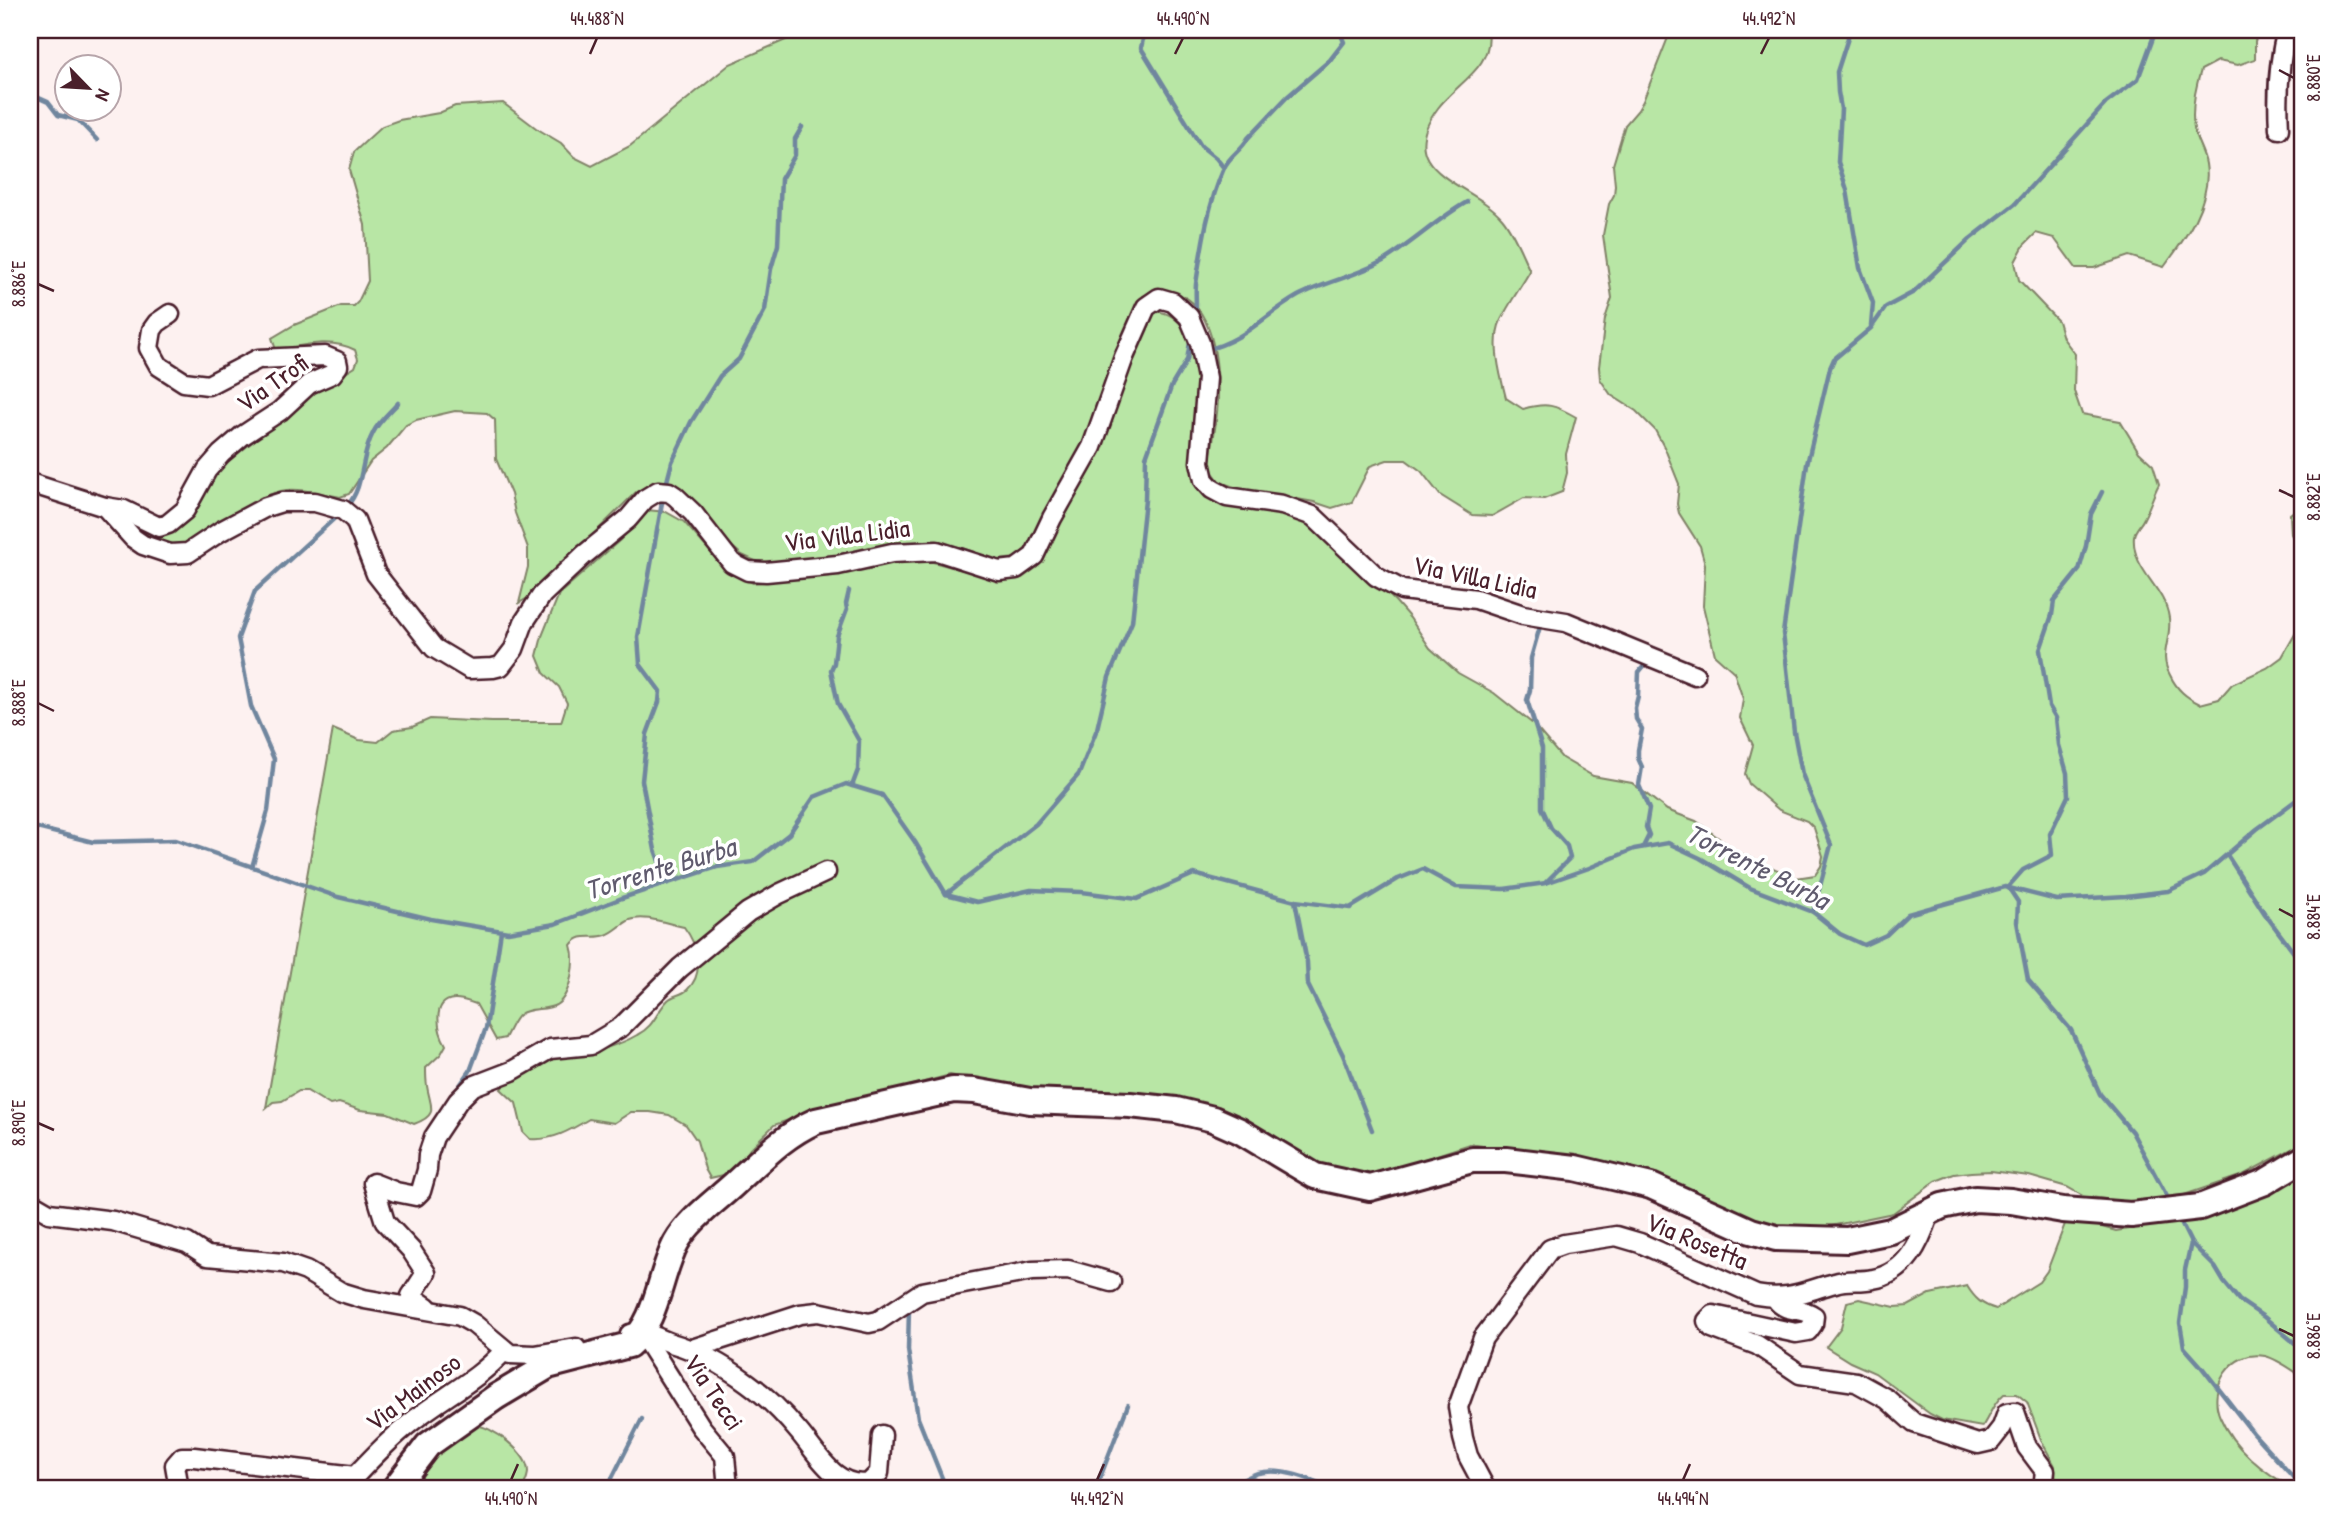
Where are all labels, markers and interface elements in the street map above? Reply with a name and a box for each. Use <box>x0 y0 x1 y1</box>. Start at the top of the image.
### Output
text: 44.488°N <box>570 6 624 31</box>
text: 44.490°N <box>1157 6 1209 31</box>
text: 44.492°N <box>1743 6 1795 31</box>
north arrow <box>52 52 122 122</box>
text: 8.880°E <box>2301 54 2326 102</box>
text: N <box>89 85 117 105</box>
text: 8.886°E <box>6 261 31 307</box>
street label: Via Trofi <box>229 345 315 420</box>
text: 8.882°E <box>2301 473 2326 521</box>
street label: Via Villa Lidia <box>782 509 912 560</box>
street label: Via Villa Lidia <box>1410 546 1540 607</box>
text: 8.888°E <box>6 679 31 727</box>
water label: Torrente Burba <box>1680 814 1839 920</box>
water label: Torrente Burba <box>580 826 743 909</box>
text: 8.884°E <box>2301 894 2326 940</box>
text: 8.890°E <box>6 1100 31 1146</box>
street label: Via Rosetta <box>1641 1203 1753 1278</box>
text: 8.886°E <box>2301 1313 2326 1359</box>
street label: Via Mainoso <box>358 1344 467 1439</box>
street label: Via Tecci <box>676 1347 753 1437</box>
text: 44.490°N <box>485 1486 537 1511</box>
text: 44.492°N <box>1071 1486 1123 1511</box>
text: 44.494°N <box>1657 1486 1709 1511</box>

